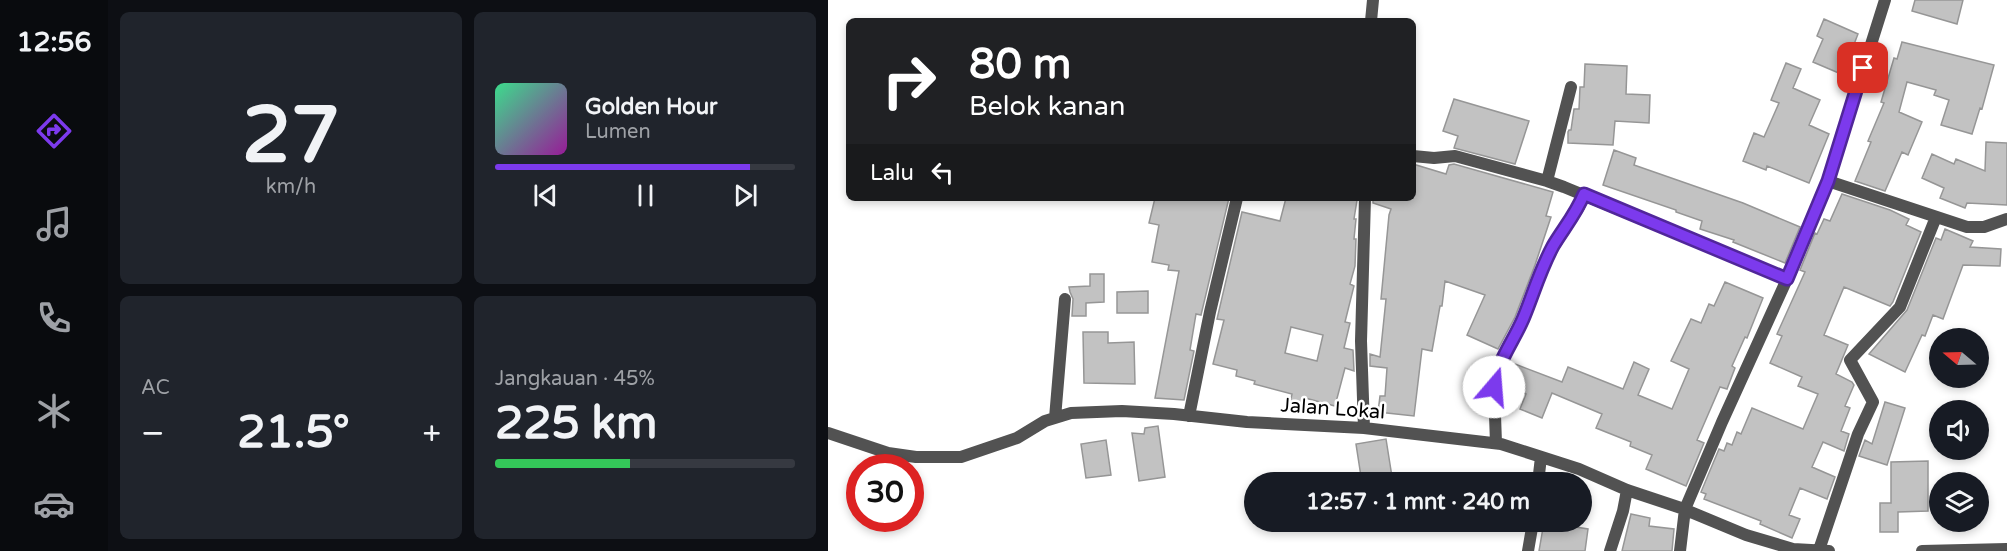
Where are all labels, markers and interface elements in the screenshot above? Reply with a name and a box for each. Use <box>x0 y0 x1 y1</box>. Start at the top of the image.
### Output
text: 12:56 <box>17 26 91 59</box>
text: 80 m <box>969 39 1071 90</box>
icon: right <box>870 42 948 120</box>
pin <box>1837 42 1888 93</box>
icon: arrive <box>1846 51 1879 84</box>
text: 27 <box>242 89 340 183</box>
text: Belok kanan <box>969 90 1125 123</box>
text: Golden Hour <box>585 94 717 120</box>
icon: directions <box>33 110 75 152</box>
text: Lumen <box>585 120 651 144</box>
icon: left <box>926 156 959 189</box>
text: Lalu <box>870 160 914 186</box>
text: km/h <box>266 175 316 199</box>
icon: previous <box>529 179 562 212</box>
icon: pause <box>629 179 662 212</box>
icon: next <box>729 179 762 212</box>
icon: music <box>33 203 75 245</box>
icon: phone <box>33 297 75 339</box>
north arrow <box>1929 328 1989 388</box>
map controls <box>1929 328 1989 532</box>
position arrow <box>1462 355 1526 419</box>
text: Jangkauan · 45% <box>495 367 655 391</box>
text: AC <box>141 376 170 400</box>
icon: climate <box>33 390 75 432</box>
street label: Jalan Lokal <box>1280 393 1386 425</box>
text: 225 km <box>495 397 657 451</box>
button: sound <box>1929 400 1989 460</box>
text: 21.5° <box>237 406 350 460</box>
text: − <box>141 414 165 453</box>
text: + <box>422 414 441 453</box>
speed limit sign: 30 <box>846 454 924 532</box>
button: layers <box>1929 472 1989 532</box>
icon: car <box>33 483 75 525</box>
text: 12:57 · 1 mnt · 240 m <box>1306 489 1530 515</box>

